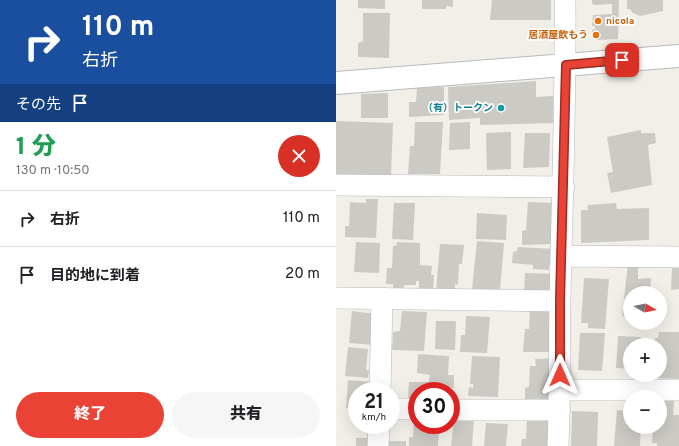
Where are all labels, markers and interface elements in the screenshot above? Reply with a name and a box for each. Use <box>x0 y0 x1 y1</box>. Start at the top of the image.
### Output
text: 110 m <box>82 10 154 46</box>
place label: nicola <box>606 15 634 28</box>
icon: right <box>16 16 68 68</box>
marker: nicola <box>593 16 603 26</box>
place label: 居酒屋飲もう <box>528 29 588 42</box>
marker: 居酒屋飲もう <box>591 30 601 40</box>
pin <box>605 43 639 77</box>
icon: arrive <box>611 49 633 71</box>
text: 右折 <box>82 50 118 73</box>
icon: arrive <box>69 92 91 114</box>
text: その先 <box>16 96 61 115</box>
place label: （有）トークン <box>423 102 493 115</box>
marker: （有）トークン <box>496 103 506 113</box>
text: 1 分 <box>16 133 56 163</box>
button: close <box>278 135 320 177</box>
text: 130 m · 10:50 <box>16 163 90 179</box>
icon: right <box>16 208 38 230</box>
text: 110 m <box>283 209 320 228</box>
text: 右折 <box>50 211 80 230</box>
icon: arrive <box>16 264 38 286</box>
text: 20 m <box>285 265 320 284</box>
text: 目的地に到着 <box>50 267 140 286</box>
north arrow <box>623 286 667 330</box>
map controls <box>623 286 667 434</box>
button: + <box>623 338 667 382</box>
position arrow <box>539 354 581 396</box>
speed limit sign: 30 <box>408 382 460 434</box>
text: 21 <box>364 390 384 416</box>
button: − <box>623 390 667 434</box>
button: 終了 <box>16 392 164 438</box>
button: 共有 <box>172 392 320 438</box>
text: km/h <box>362 411 386 424</box>

